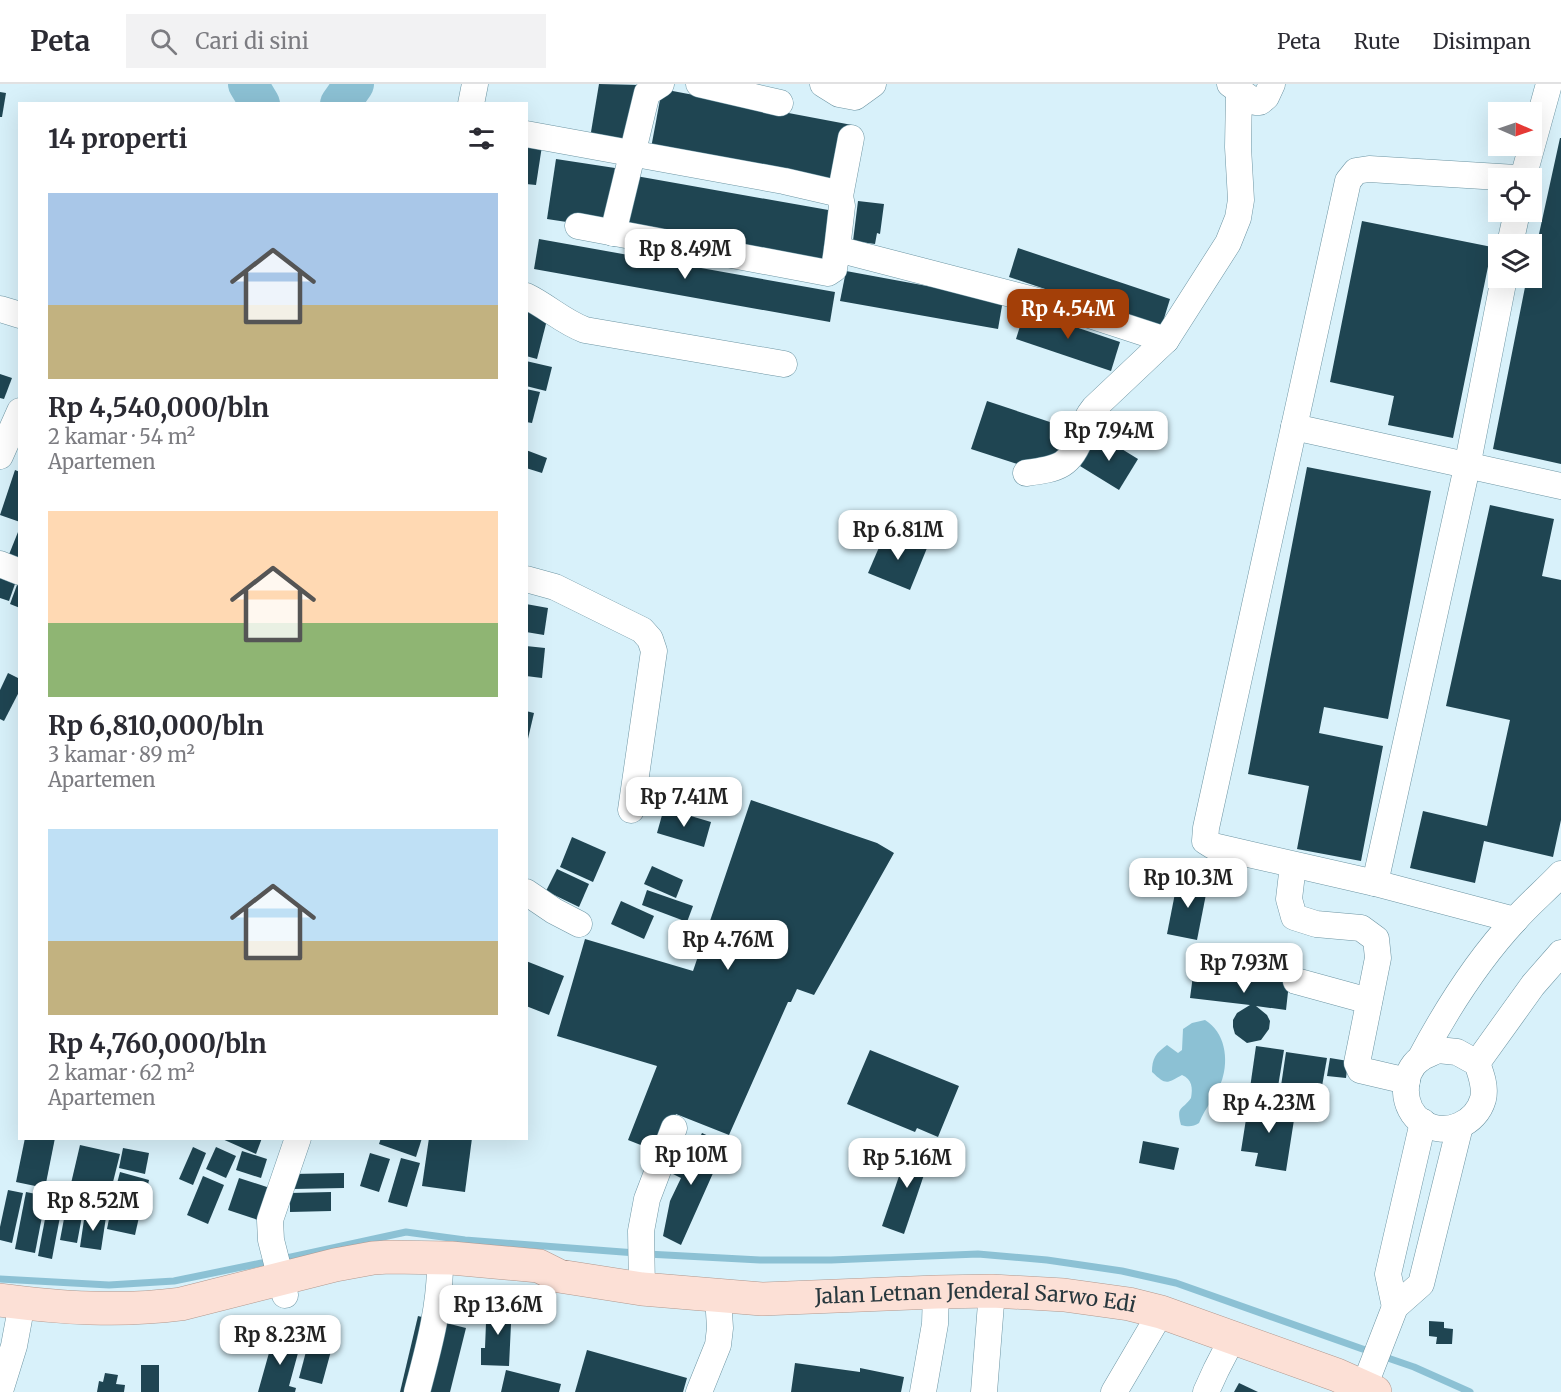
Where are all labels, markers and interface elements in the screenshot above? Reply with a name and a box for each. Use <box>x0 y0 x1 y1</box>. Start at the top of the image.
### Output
search box <box>126 14 546 68</box>
text: Peta <box>30 23 90 59</box>
icon: search <box>147 25 180 58</box>
text: Cari di sini <box>195 27 309 55</box>
text: Peta <box>1277 28 1321 55</box>
text: Rute <box>1354 28 1400 55</box>
text: Disimpan <box>1433 28 1531 55</box>
north arrow <box>1488 102 1542 156</box>
map controls <box>1488 102 1542 288</box>
text: 14 properti <box>48 122 188 155</box>
icon: filters <box>465 122 498 155</box>
button: locate <box>1488 168 1542 222</box>
pin: Rp 8.49M <box>623 229 747 280</box>
icon: home <box>219 232 327 340</box>
button: layers <box>1488 234 1542 288</box>
text: Rp 8.49M <box>639 236 731 261</box>
pin: Rp 4.54M <box>1006 289 1130 340</box>
text: Rp 4.54M <box>1021 296 1115 321</box>
text: Rp 4,540,000/bln <box>48 391 269 424</box>
pin: Rp 7.94M <box>1047 411 1171 462</box>
text: Rp 7.94M <box>1064 418 1154 443</box>
text: 2 kamar · 54 m² <box>48 424 195 449</box>
text: Apartemen <box>48 449 155 474</box>
pin: Rp 6.81M <box>836 510 960 561</box>
text: Rp 6.81M <box>852 517 944 542</box>
icon: home <box>219 550 327 658</box>
text: Rp 6,810,000/bln <box>48 709 264 742</box>
text: 3 kamar · 89 m² <box>48 742 195 767</box>
text: Apartemen <box>48 767 155 792</box>
pin: Rp 7.41M <box>622 777 746 828</box>
text: Rp 7.41M <box>640 784 728 809</box>
pin: Rp 10.3M <box>1126 858 1250 909</box>
text: Rp 10.3M <box>1143 865 1233 890</box>
icon: home <box>219 868 327 976</box>
pin: Rp 4.76M <box>666 920 790 971</box>
text: Rp 4.76M <box>682 927 774 952</box>
pin: Rp 7.93M <box>1182 943 1306 994</box>
text: Rp 7.93M <box>1200 950 1288 975</box>
text: Rp 4,760,000/bln <box>48 1027 267 1060</box>
text: 2 kamar · 62 m² <box>48 1060 195 1085</box>
pin: Rp 4.23M <box>1207 1083 1331 1134</box>
text: Apartemen <box>48 1085 155 1110</box>
text: Rp 4.23M <box>1223 1090 1315 1115</box>
pin: Rp 10M <box>642 1135 740 1186</box>
pin: Rp 5.16M <box>845 1138 969 1189</box>
text: Rp 10M <box>654 1142 728 1167</box>
text: Rp 5.16M <box>862 1145 952 1170</box>
pin: Rp 8.52M <box>31 1181 155 1232</box>
text: Rp 8.52M <box>47 1188 139 1213</box>
street label: Jalan Letnan Jenderal Sarwo Edi <box>813 1277 1139 1318</box>
pin: Rp 13.6M <box>436 1285 560 1336</box>
text: Rp 13.6M <box>453 1292 543 1317</box>
pin: Rp 8.23M <box>218 1315 342 1366</box>
text: Rp 8.23M <box>234 1322 326 1347</box>

